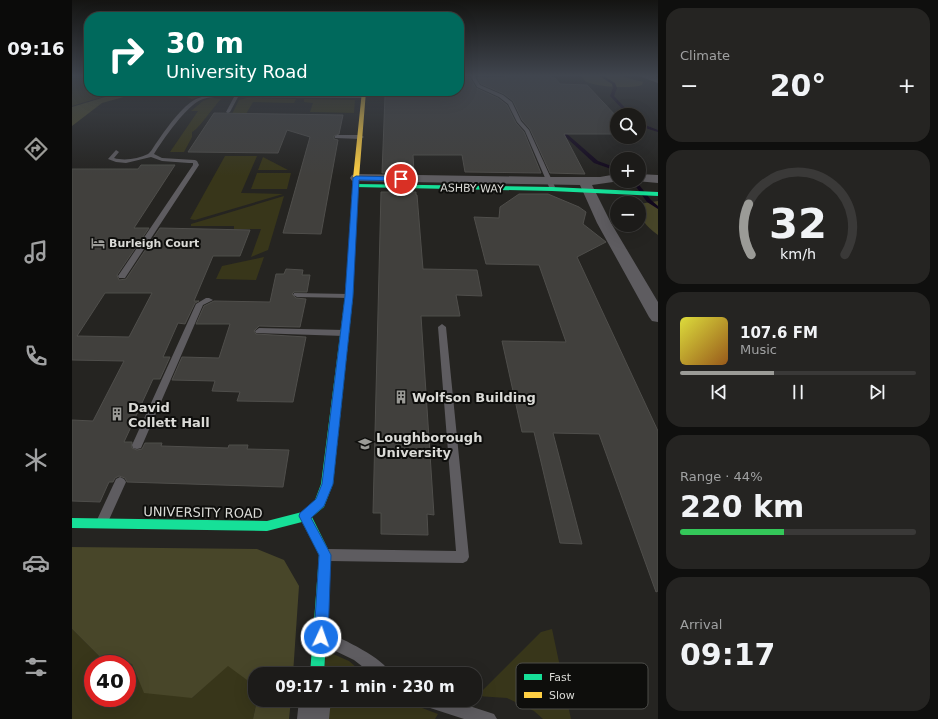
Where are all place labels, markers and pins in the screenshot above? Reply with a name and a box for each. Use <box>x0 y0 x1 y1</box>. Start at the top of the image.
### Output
pin <box>384 162 418 196</box>
hotel icon: Burleigh Court <box>90 235 106 251</box>
place label: Burleigh Court <box>109 237 199 250</box>
building icon: Wolfson Building <box>393 389 409 405</box>
place label: Wolfson Building <box>412 390 536 405</box>
place label: David Collett Hall <box>128 400 210 430</box>
building icon: David Collett Hall <box>109 406 125 422</box>
place label: Loughborough University <box>376 430 482 460</box>
school or university icon: Loughborough University <box>357 436 373 452</box>

